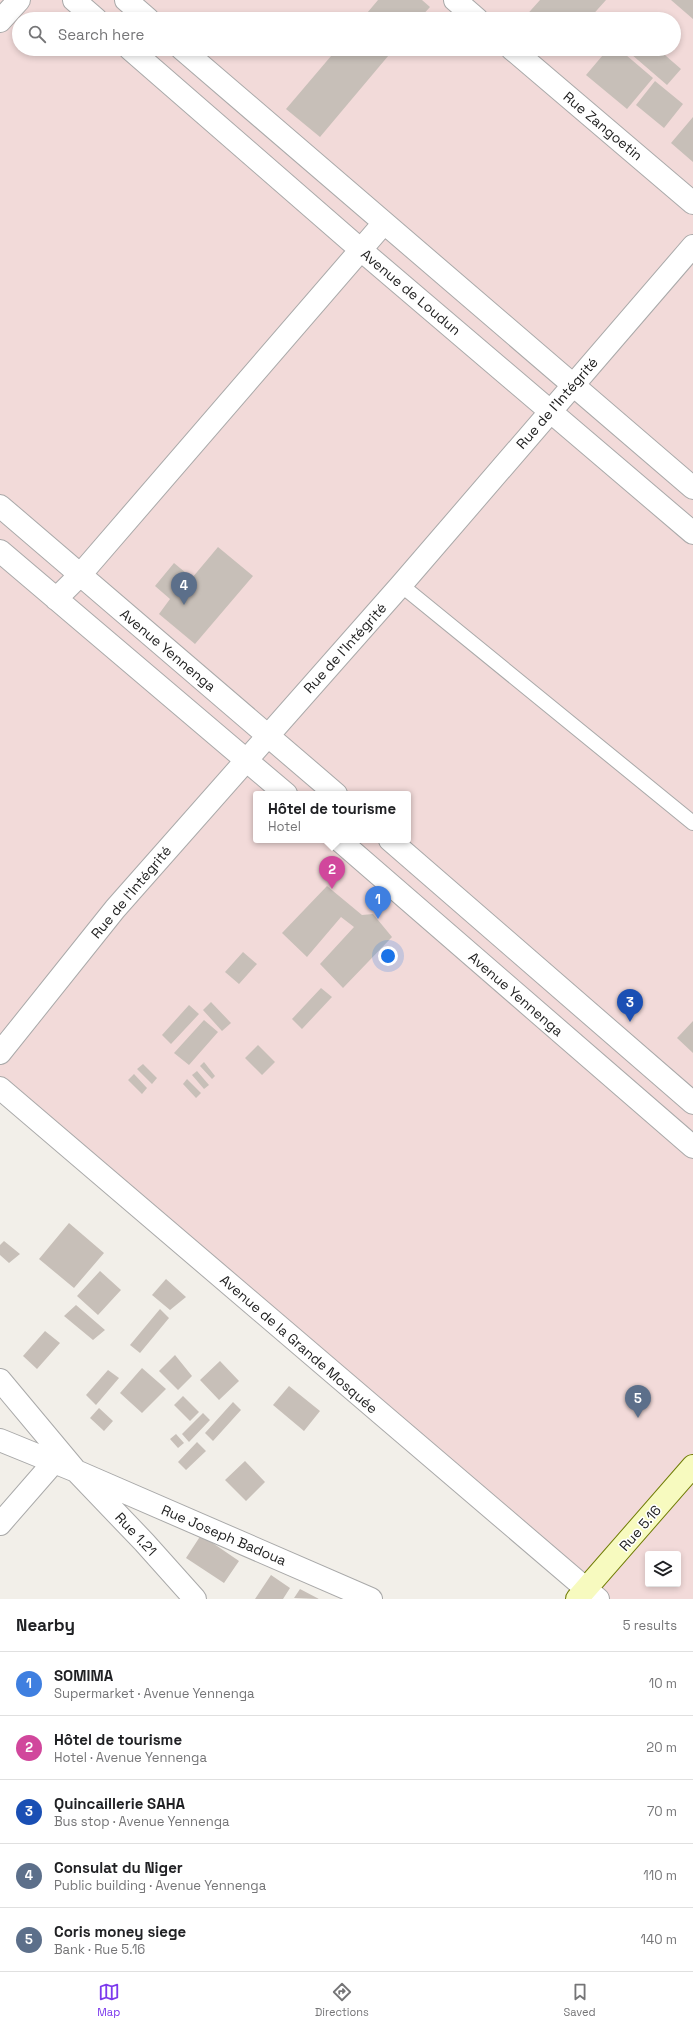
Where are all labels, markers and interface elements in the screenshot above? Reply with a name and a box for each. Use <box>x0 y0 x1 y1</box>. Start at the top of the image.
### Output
search box <box>12 12 681 56</box>
icon: search <box>26 23 48 45</box>
text: Search here <box>58 25 144 44</box>
street label: Rue Zangoetin <box>560 88 646 164</box>
street label: Avenue de Loudun <box>357 245 465 339</box>
street label: Rue de l'Intégrité <box>512 353 602 453</box>
pin: 4 <box>171 572 197 605</box>
street label: Rue de l'Intégrité <box>300 599 390 697</box>
street label: Avenue Yennenga <box>116 605 220 695</box>
popup <box>253 791 411 843</box>
text: Hôtel de tourisme <box>268 799 396 818</box>
text: Hotel <box>268 818 301 835</box>
street label: Rue de l'Intégrité <box>87 842 175 942</box>
pin: 2 <box>319 856 345 889</box>
pin: 1 <box>365 886 391 919</box>
your location <box>378 946 398 966</box>
street label: Avenue Yennenga <box>465 948 567 1040</box>
pin: 3 <box>617 989 643 1022</box>
street label: Avenue de la Grande Mosquée <box>216 1271 382 1417</box>
pin: 5 <box>625 1385 651 1418</box>
street label: Rue Joseph Badoua <box>159 1501 289 1569</box>
street label: Rue 5.16 <box>615 1501 665 1555</box>
street label: Rue 1.21 <box>111 1508 161 1560</box>
map controls <box>645 1551 681 1587</box>
button: layers <box>645 1551 681 1587</box>
text: Nearby <box>16 1614 75 1636</box>
text: 5 results <box>623 1617 677 1634</box>
text: SOMIMA <box>54 1666 113 1685</box>
text: 1 <box>26 1675 32 1692</box>
text: 10 m <box>649 1675 677 1692</box>
text: Supermarket · Avenue Yennenga <box>54 1685 254 1702</box>
text: Hôtel de tourisme <box>54 1730 182 1749</box>
text: 2 <box>25 1739 33 1756</box>
text: 20 m <box>646 1739 677 1756</box>
text: Hotel · Avenue Yennenga <box>54 1749 207 1766</box>
text: Quincaillerie SAHA <box>54 1794 185 1813</box>
text: 3 <box>25 1803 33 1820</box>
text: 70 m <box>647 1803 677 1820</box>
text: Bus stop · Avenue Yennenga <box>54 1813 230 1830</box>
text: Consulat du Niger <box>54 1858 183 1877</box>
text: 4 <box>25 1867 33 1884</box>
text: 110 m <box>643 1867 677 1884</box>
text: Public building · Avenue Yennenga <box>54 1877 266 1894</box>
text: Coris money siege <box>54 1922 186 1941</box>
text: 5 <box>25 1931 33 1948</box>
text: 140 m <box>641 1931 677 1948</box>
text: Bank · Rue 5.16 <box>54 1941 145 1958</box>
tab: Map <box>97 1981 120 2019</box>
tab: Directions <box>315 1981 369 2019</box>
tab: Saved <box>564 1981 596 2019</box>

